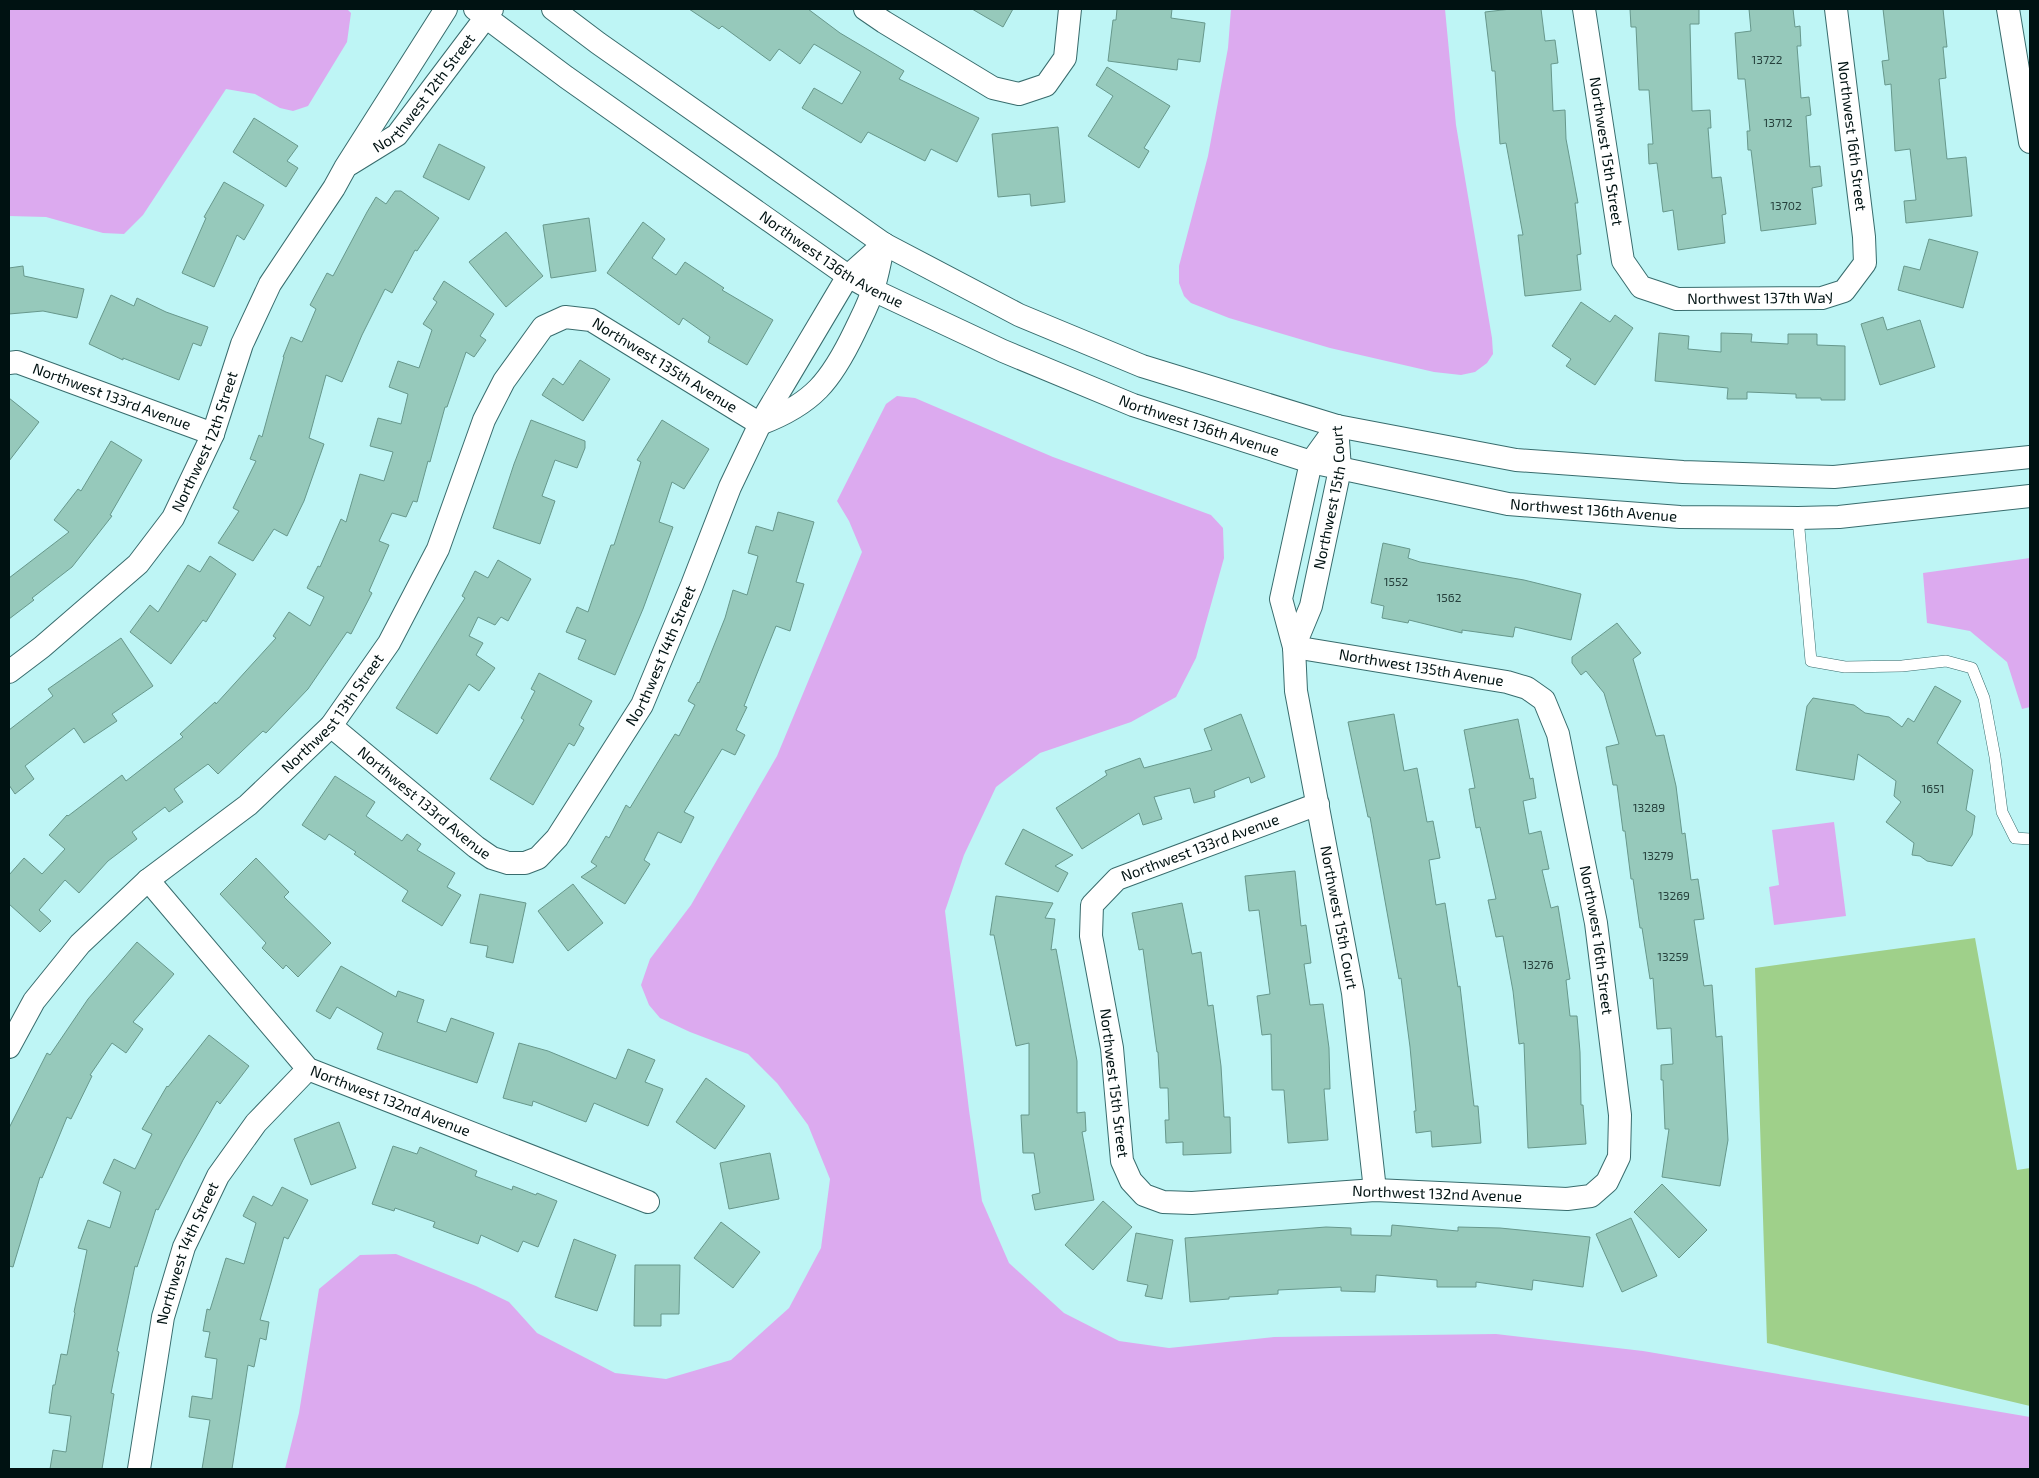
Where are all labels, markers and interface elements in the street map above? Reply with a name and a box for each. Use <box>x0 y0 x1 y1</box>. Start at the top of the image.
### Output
street label: Northwest 12th Street <box>369 30 478 156</box>
house number: 13722 <box>1751 52 1783 66</box>
street label: Northwest 16th Street <box>1835 60 1871 212</box>
street label: Northwest 15th Street <box>1587 76 1627 227</box>
house number: 13712 <box>1763 115 1793 129</box>
house number: 13702 <box>1770 198 1802 212</box>
street label: Northwest 136th Avenue <box>756 206 906 311</box>
street label: Northwest 137th Way <box>1687 285 1836 307</box>
street label: Northwest 135th Avenue <box>589 313 741 416</box>
street label: Northwest 133rd Avenue <box>31 359 194 433</box>
street label: Northwest 12th Street <box>167 369 241 515</box>
street label: Northwest 136th Avenue <box>1117 390 1282 459</box>
street label: Northwest 15th Court <box>1309 425 1348 571</box>
street label: Northwest 136th Avenue <box>1510 494 1678 525</box>
house number: 1552 <box>1384 574 1408 588</box>
street label: Northwest 14th Street <box>621 582 699 729</box>
house number: 1562 <box>1437 590 1462 604</box>
street label: Northwest 135th Avenue <box>1338 645 1505 689</box>
street label: Northwest 13th Street <box>277 650 387 776</box>
street label: Northwest 133rd Avenue <box>355 742 495 862</box>
house number: 1651 <box>1922 781 1944 795</box>
house number: 13289 <box>1633 800 1665 814</box>
street label: Northwest 133rd Avenue <box>1118 809 1281 885</box>
street label: Northwest 15th Court <box>1317 844 1362 991</box>
house number: 13279 <box>1642 848 1674 862</box>
street label: Northwest 16th Street <box>1577 864 1617 1016</box>
house number: 13269 <box>1658 888 1690 902</box>
house number: 13259 <box>1657 949 1689 963</box>
house number: 13276 <box>1522 957 1554 971</box>
street label: Northwest 15th Street <box>1097 1007 1133 1159</box>
street label: Northwest 132nd Avenue <box>308 1061 473 1140</box>
street label: Northwest 14th Street <box>152 1179 222 1326</box>
street label: Northwest 132nd Avenue <box>1352 1181 1522 1205</box>

